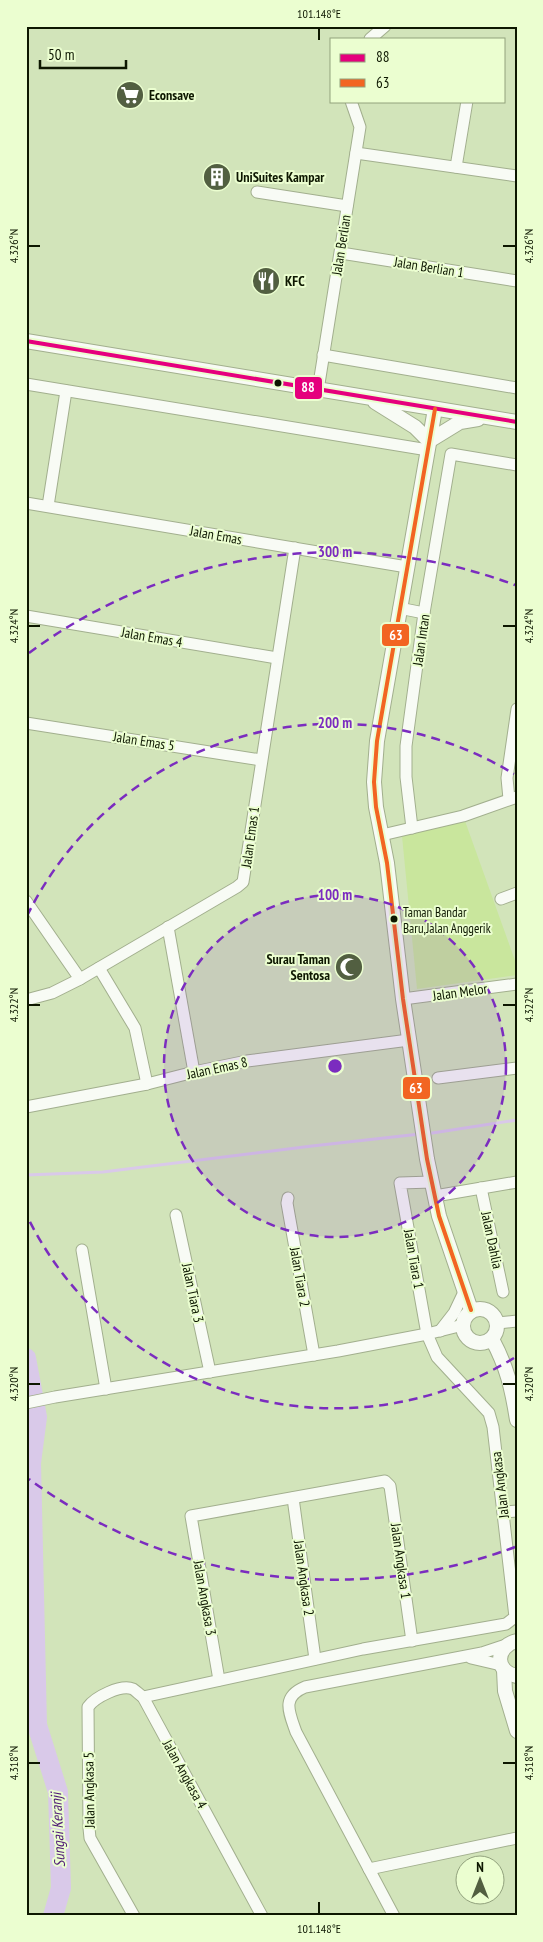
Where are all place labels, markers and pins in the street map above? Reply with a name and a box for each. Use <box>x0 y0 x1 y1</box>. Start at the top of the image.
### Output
supermarket icon: Econsave <box>115 80 145 110</box>
place label: Econsave <box>149 86 194 104</box>
building icon: UniSuites Kampar <box>202 162 232 192</box>
place label: UniSuites Kampar <box>236 168 325 186</box>
restaurant icon: KFC <box>251 266 281 296</box>
place label: KFC <box>285 272 305 290</box>
unlabelled marker <box>273 378 283 388</box>
place label: Taman Bandar Baru,Jalan Anggerik <box>403 904 491 937</box>
marker: Taman Bandar Baru,Jalan Anggerik <box>389 914 399 924</box>
place label: Surau Taman Sentosa <box>266 950 330 984</box>
mosque icon: Surau Taman Sentosa <box>334 952 364 982</box>
centre of rings <box>326 1057 344 1075</box>

